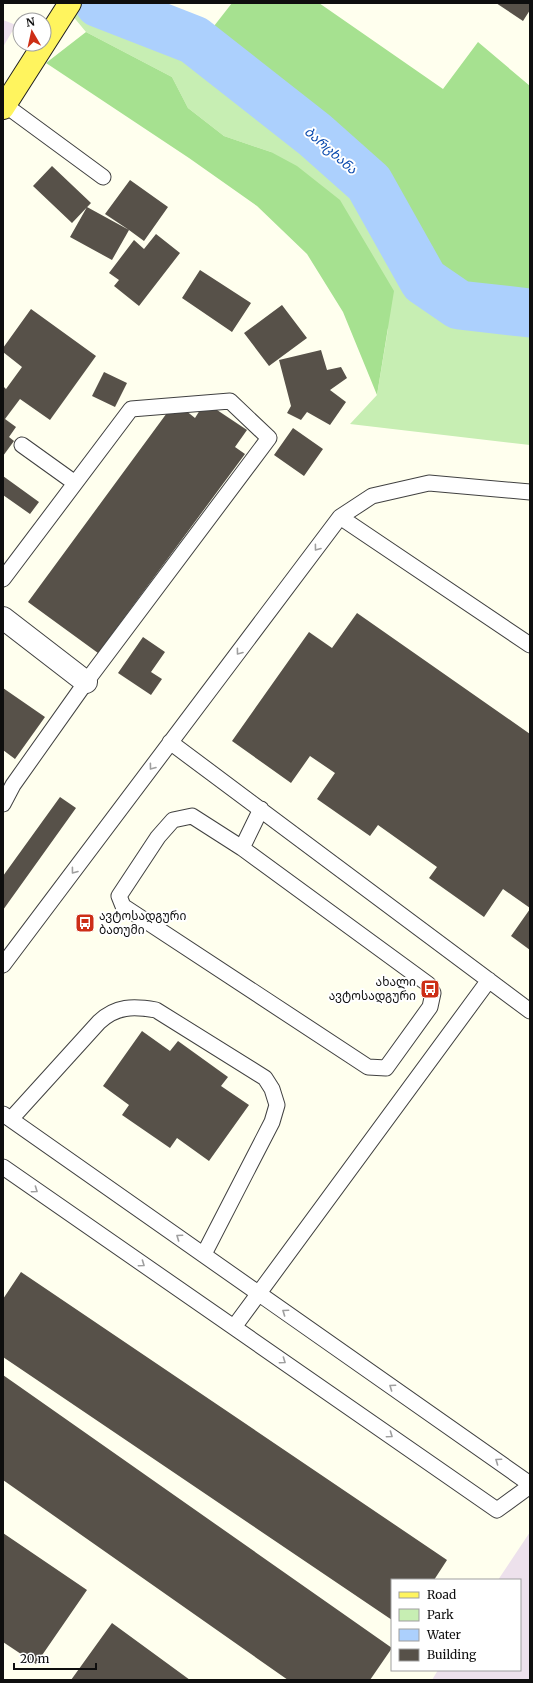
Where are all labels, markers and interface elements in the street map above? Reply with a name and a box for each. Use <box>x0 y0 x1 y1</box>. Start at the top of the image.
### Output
north arrow <box>12 12 52 52</box>
text: N <box>25 14 36 30</box>
water label: ბარცხანა <box>301 123 361 178</box>
one-way arrow <box>314 544 322 551</box>
one-way arrow <box>236 648 243 655</box>
one-way arrow <box>149 763 157 770</box>
one-way arrow <box>71 866 78 873</box>
place label: ავტოსადგური ბათუმი <box>99 908 186 937</box>
bus stop icon: ავტოსადგური ბათუმი <box>74 912 96 934</box>
place label: ახალი ავტოსადგური <box>329 974 416 1004</box>
bus stop icon: ახალი ავტოსადგური <box>419 978 441 1000</box>
one-way arrow <box>31 1185 38 1193</box>
one-way arrow <box>176 1234 183 1242</box>
one-way arrow <box>138 1259 145 1267</box>
one-way arrow <box>283 1310 290 1317</box>
one-way arrow <box>279 1357 286 1364</box>
one-way arrow <box>389 1385 396 1392</box>
one-way arrow <box>386 1430 393 1437</box>
one-way arrow <box>495 1458 502 1466</box>
legend <box>391 1579 521 1671</box>
text: Road <box>427 1587 456 1602</box>
text: Park <box>427 1607 454 1622</box>
text: Water <box>426 1627 462 1642</box>
scale bar <box>14 1645 96 1671</box>
text: Building <box>427 1647 477 1662</box>
text: 20 m <box>20 1651 49 1666</box>

